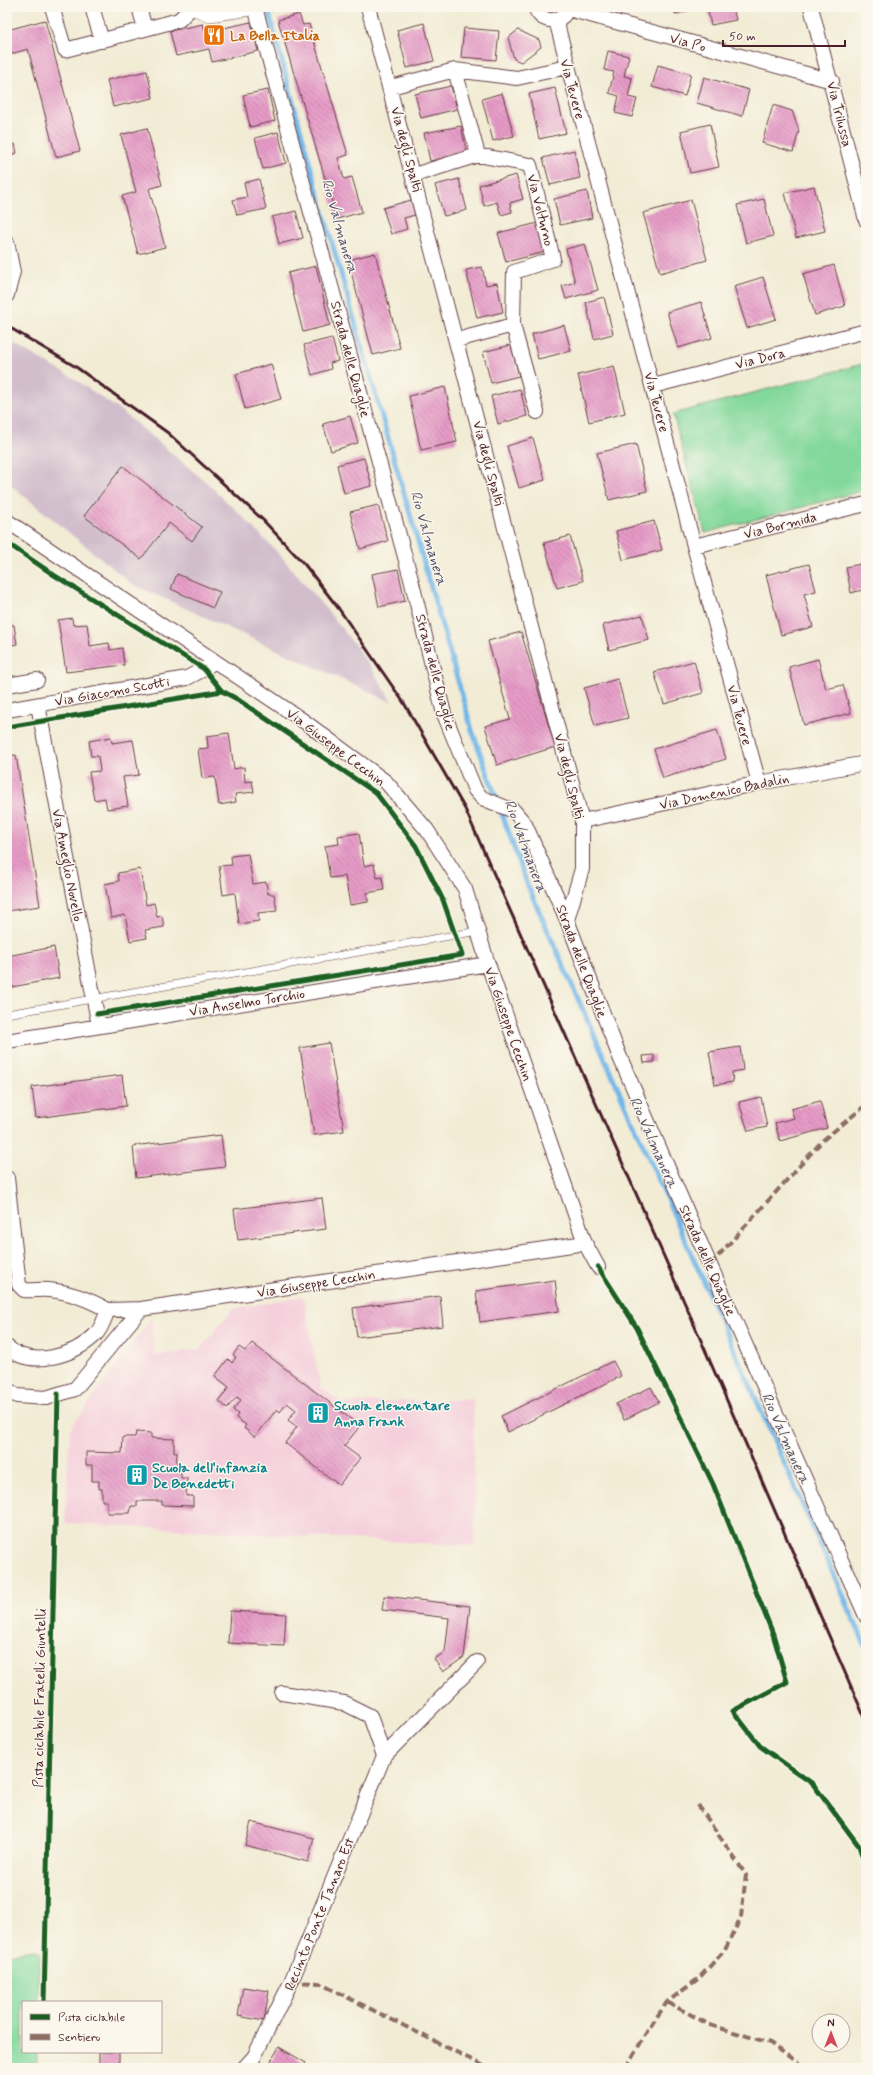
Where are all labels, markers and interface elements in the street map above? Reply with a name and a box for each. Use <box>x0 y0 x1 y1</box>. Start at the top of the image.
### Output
restaurant icon: La Bella Italia <box>201 22 227 48</box>
scale bar <box>723 22 845 48</box>
place label: La Bella Italia <box>230 27 320 45</box>
text: 50 m <box>729 29 756 45</box>
street label: Via Po <box>668 30 708 56</box>
street label: Via Tevere <box>555 57 589 121</box>
street label: Via Trilussa <box>822 80 856 149</box>
street label: Via degli Spalti <box>384 105 426 194</box>
street label: Via Volturno <box>522 172 558 248</box>
water label: Rio Valmanera <box>316 177 362 277</box>
street label: Strada delle Quaglie <box>325 299 374 420</box>
street label: Via Dora <box>733 344 787 374</box>
street label: Via Tevere <box>639 370 673 434</box>
street label: Via degli Spalti <box>466 419 508 508</box>
water label: Rio Valmanera <box>405 489 451 589</box>
street label: Via Bormida <box>742 508 819 544</box>
street label: Strada delle Quaglie <box>410 612 459 733</box>
street label: Via Giacomo Scotti <box>53 673 171 711</box>
street label: Via Tevere <box>722 683 756 747</box>
street label: Via Giuseppe Cecchin <box>282 705 389 791</box>
street label: Via degli Spalti <box>548 732 588 821</box>
street label: Via Domenico Badalin <box>658 769 791 815</box>
water label: Rio Valmanera <box>499 797 552 897</box>
street label: Via Ameglio Novello <box>45 807 87 924</box>
street label: Strada delle Quaglie <box>550 902 611 1021</box>
street label: Via Giuseppe Cecchin <box>480 965 536 1084</box>
street label: Via Anselmo Torchio <box>188 985 307 1021</box>
water label: Rio Valmanera <box>624 1094 683 1192</box>
street label: Strada delle Quaglie <box>674 1202 740 1319</box>
street label: Via Giuseppe Cecchin <box>256 1266 377 1302</box>
water label: Rio Valmanera <box>756 1390 815 1488</box>
place label: Scuola elementare Anna Frank <box>334 1397 450 1431</box>
building icon: Scuola elementare Anna Frank <box>305 1400 331 1426</box>
place label: Scuola dell'infanzia De Benedetti <box>152 1459 268 1493</box>
building icon: Scuola dell'infanzia De Benedetti <box>124 1462 150 1488</box>
street label: Pista ciclabile Fratelli Giuntelli <box>29 1608 51 1788</box>
street label: Recinto Ponte Tanaro Est <box>281 1835 359 1994</box>
legend <box>22 2001 162 2053</box>
text: Pista ciclabile <box>58 2010 125 2026</box>
north arrow <box>811 2013 851 2053</box>
text: N <box>827 2017 835 2031</box>
text: Sentiero <box>58 2030 101 2046</box>

